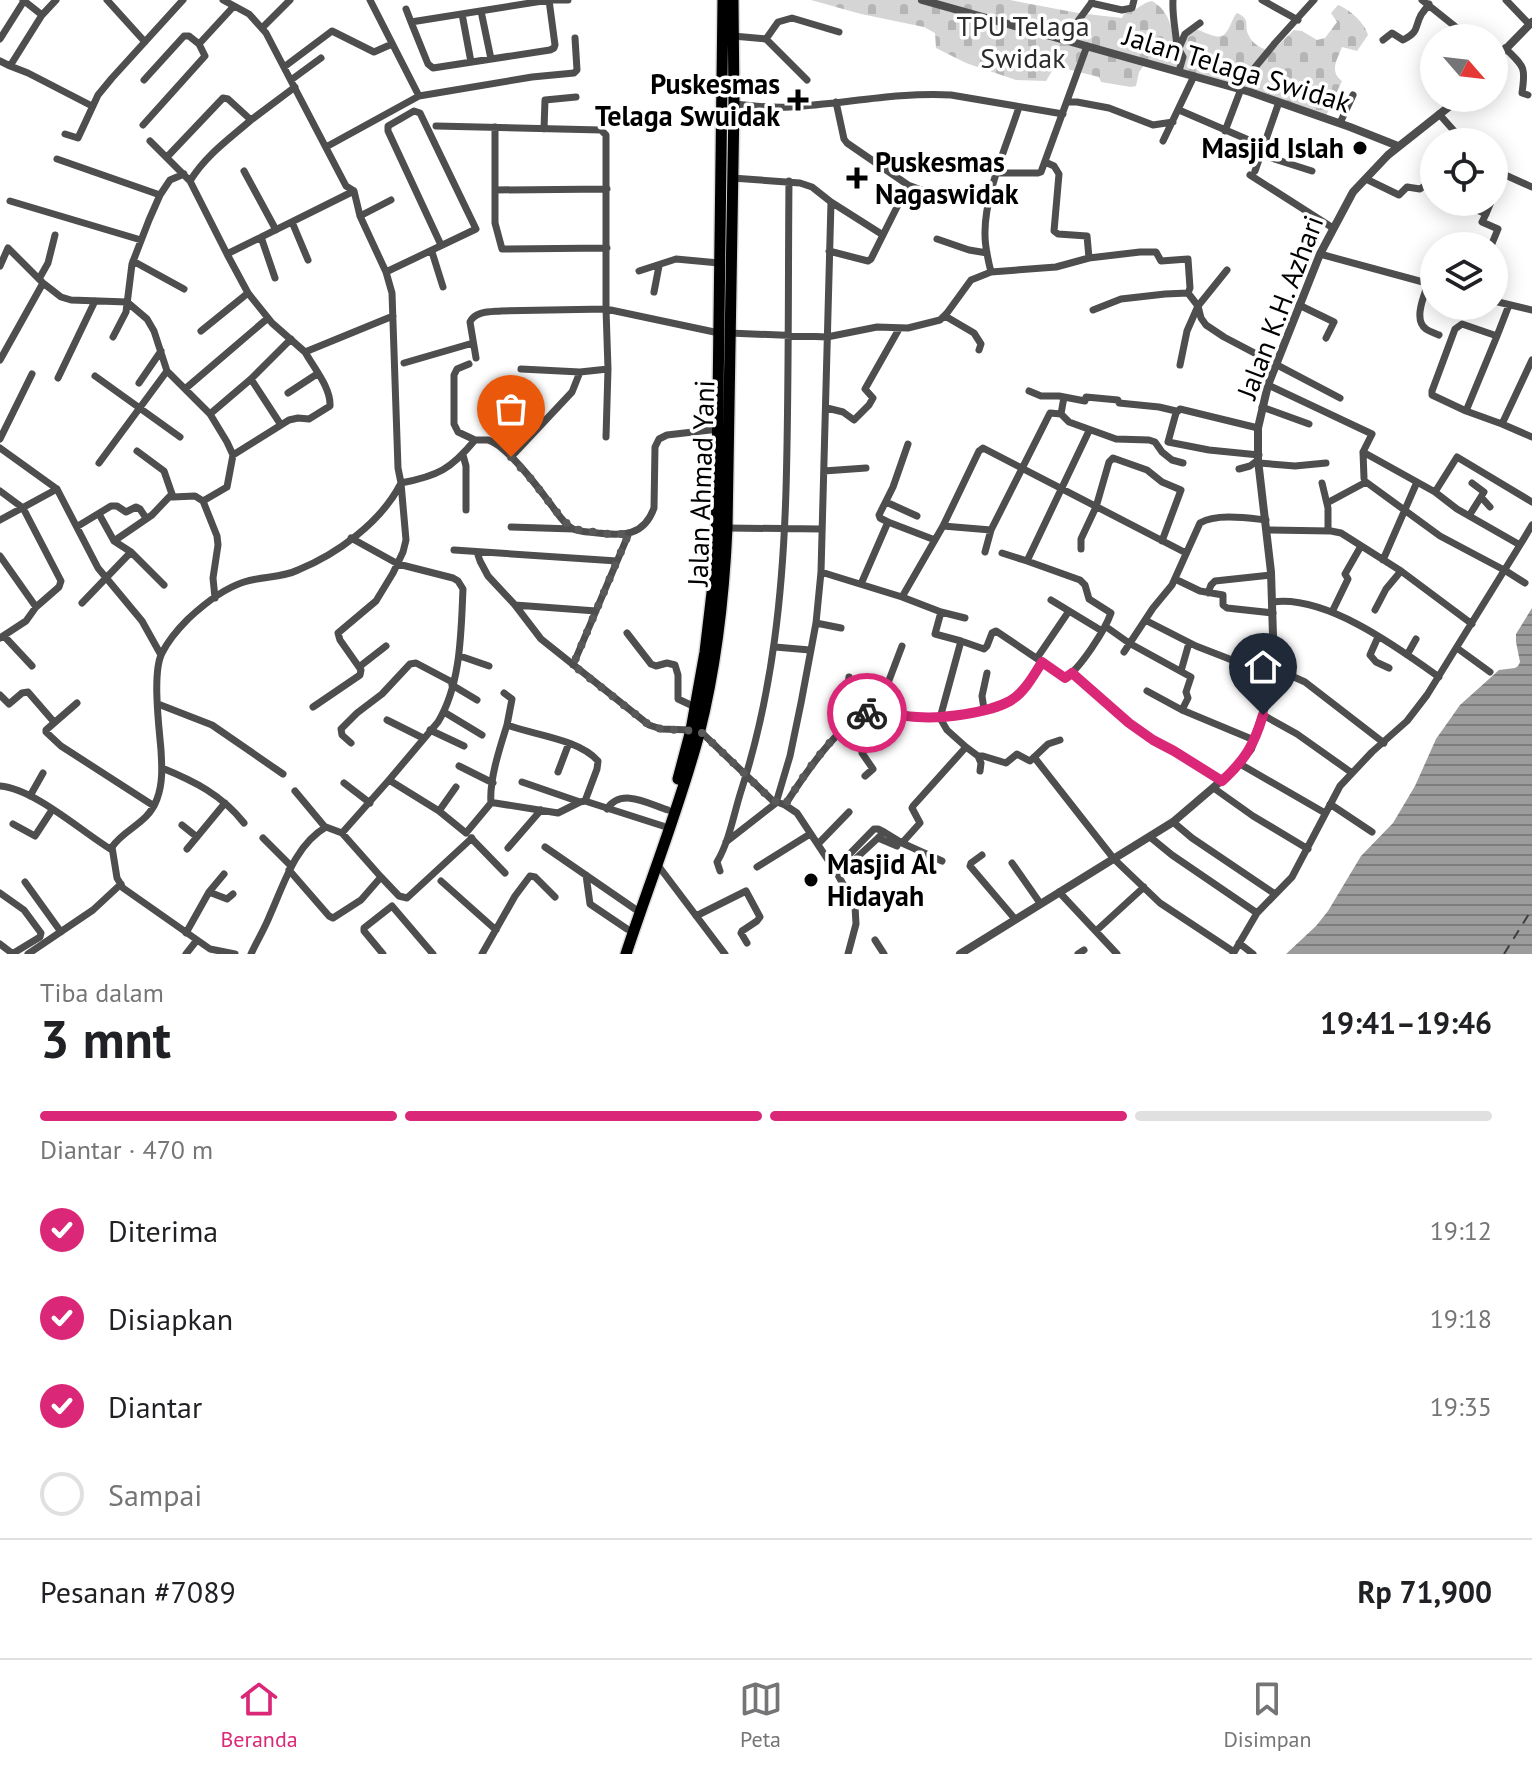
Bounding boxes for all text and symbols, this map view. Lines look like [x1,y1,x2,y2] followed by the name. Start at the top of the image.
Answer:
[956,7,1090,76] park label: TPU Telaga Swidak
[1118,16,1356,121] street label: Jalan Telaga Swidak
[1420,24,1508,112] north arrow
[1420,24,1508,320] map controls
[595,65,780,134] place label: Puskesmas Telaga Swuidak
[787,89,809,111] marker: Puskesmas Telaga Swuidak
[1420,128,1508,216] button: locate
[1202,129,1344,166] place label: Masjid Islah
[1351,139,1369,157] marker: Masjid Islah
[875,143,1019,212] place label: Puskesmas Nagaswidak
[846,167,868,189] marker: Puskesmas Nagaswidak
[1227,210,1332,405] street label: Jalan K.H. Azhari
[1420,232,1508,320] button: layers
[477,375,545,457] pin
[678,379,723,588] street label: Jalan Ahmad Yani
[489,387,533,431] icon: bag
[1229,633,1297,715] pin
[1241,645,1285,689] icon: home
[827,673,907,753] courier
[845,691,889,735] icon: bike
[827,845,937,914] place label: Masjid Al Hidayah
[802,871,820,889] marker: Masjid Al Hidayah
[40,976,164,1009] text: Tiba dalam
[1320,1003,1492,1042] text: 19:41–19:46
[40,1005,171,1072] text: 3 mnt
[40,1133,213,1166] text: Diantar · 470 m
[40,1208,84,1252] icon: check
[108,1211,218,1250] text: Diterima
[1430,1214,1492,1247] text: 19:12
[40,1296,84,1340] icon: check
[108,1299,233,1338] text: Disiapkan
[1430,1302,1492,1335] text: 19:18
[40,1384,84,1428] icon: check
[108,1387,202,1426] text: Diantar
[1430,1390,1492,1423] text: 19:35
[108,1475,202,1514] text: Sampai
[40,1572,236,1611] text: Pesanan #7089
[1358,1572,1492,1611] text: Rp 71,900
[220,1677,298,1753] tab: Beranda
[739,1677,783,1753] tab: Peta
[1223,1677,1312,1753] tab: Disimpan

